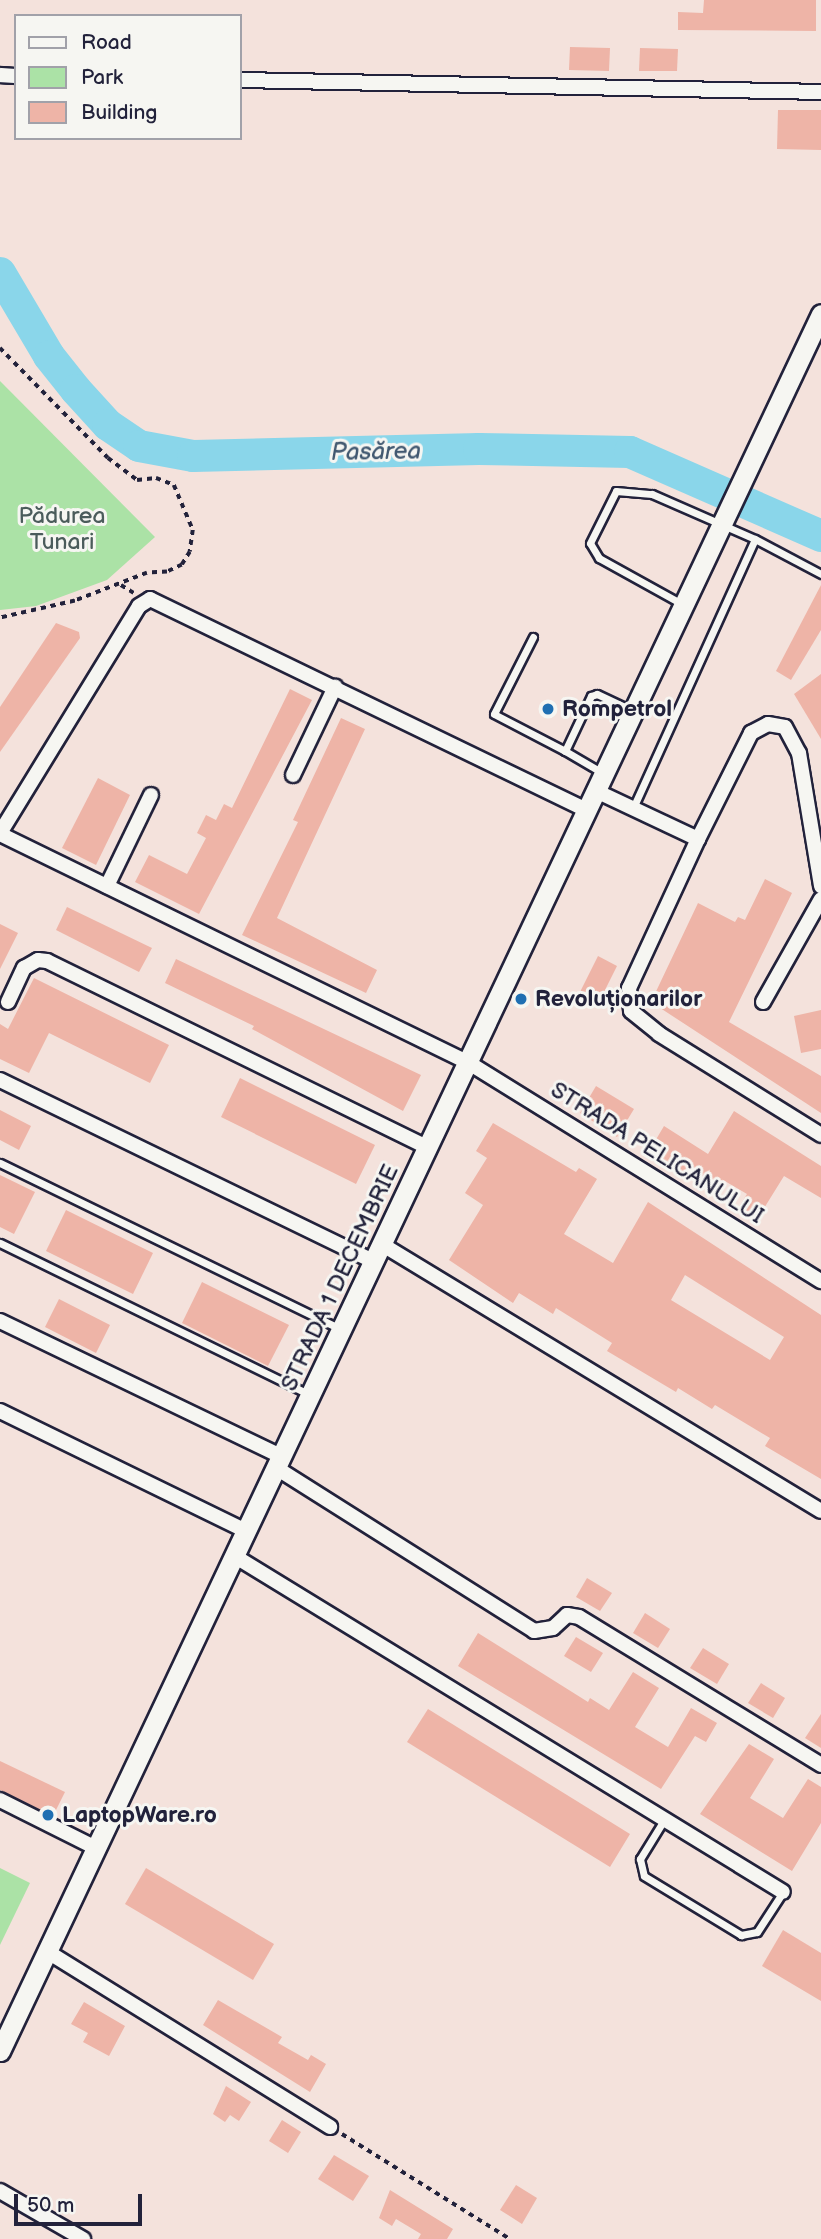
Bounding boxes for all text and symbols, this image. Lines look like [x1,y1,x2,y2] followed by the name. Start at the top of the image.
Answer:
[14,14,242,140] legend
[81,30,132,55] text: Road
[81,65,123,90] text: Park
[81,100,157,125] text: Building
[331,437,421,467] water label: Pasărea
[18,502,106,556] park label: Pădurea Tunari
[562,695,672,723] place label: Rompetrol
[540,701,556,717] marker: Rompetrol
[535,985,702,1013] place label: Revoluționarilor
[513,991,529,1007] marker: Revoluționarilor
[545,1076,769,1230] street label: STRADA PELICANULUI
[275,1160,405,1396] street label: STRADA 1 DECEMBRIE
[62,1801,217,1829] place label: LaptopWare.ro
[40,1807,56,1823] marker: LaptopWare.ro
[18,2180,145,2224] scale bar
[27,2193,74,2218] text: 50 m

